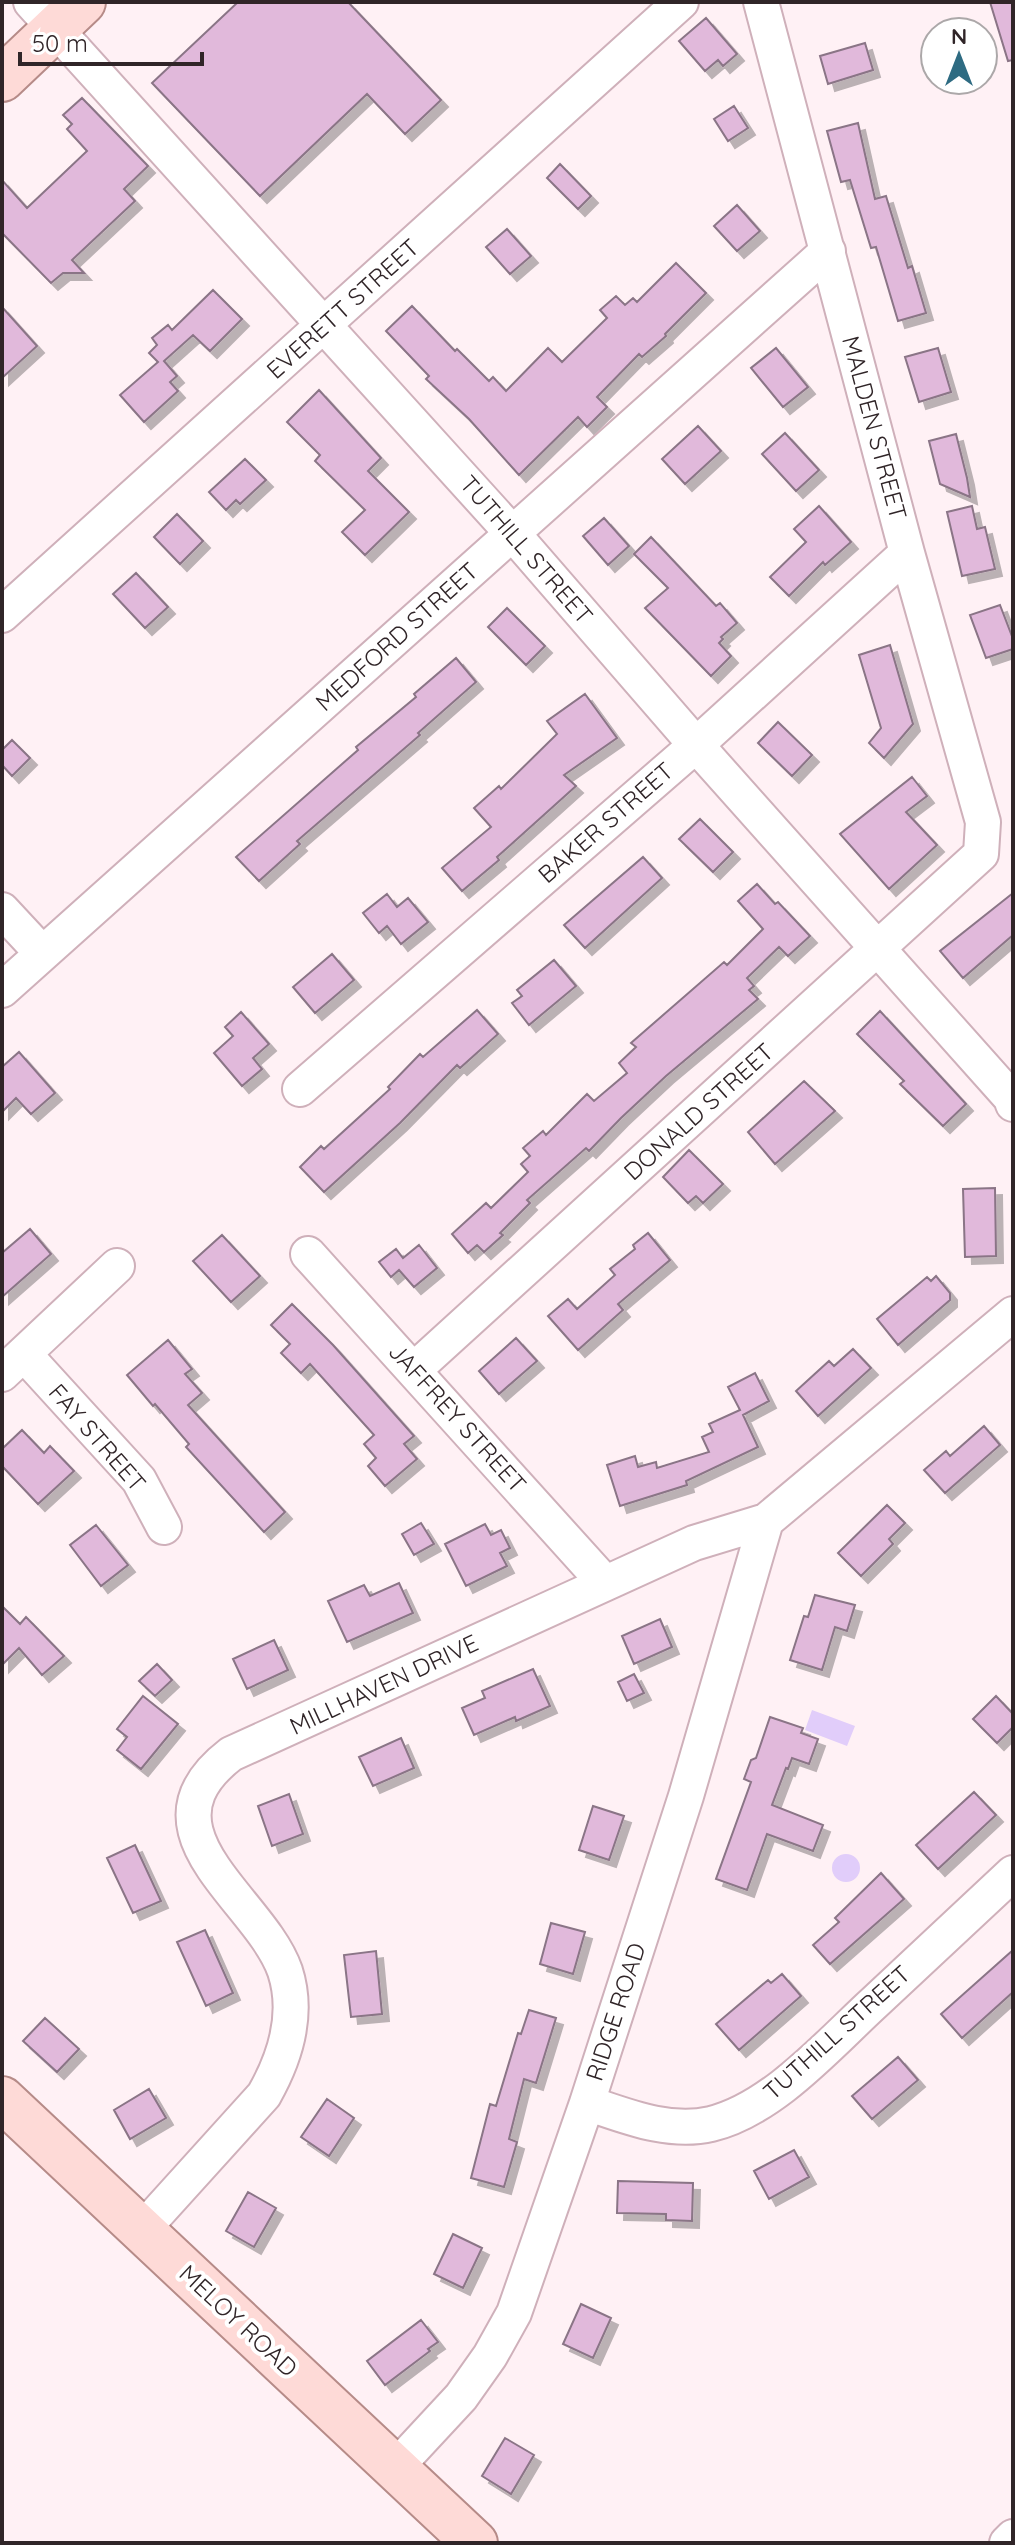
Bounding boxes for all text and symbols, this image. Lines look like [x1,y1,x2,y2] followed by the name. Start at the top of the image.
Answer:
[20,16,202,66] scale bar
[919,16,999,96] north arrow
[951,22,967,50] text: N
[32,28,88,58] text: 50 m
[260,232,425,385] street label: EVERETT STREET
[836,333,914,523] street label: MALDEN STREET
[454,469,600,630] street label: TUTHILL STREET
[309,555,484,717] street label: MEDFORD STREET
[532,755,679,889] street label: BAKER STREET
[617,1036,779,1186] street label: DONALD STREET
[383,1336,533,1499] street label: JAFFREY STREET
[43,1377,153,1497] street label: FAY STREET
[285,1627,483,1741] street label: MILLHAVEN DRIVE
[579,1939,651,2084] street label: RIDGE ROAD
[757,1958,916,2106] street label: TUTHILL STREET
[173,2258,304,2383] street label: MELOY ROAD

